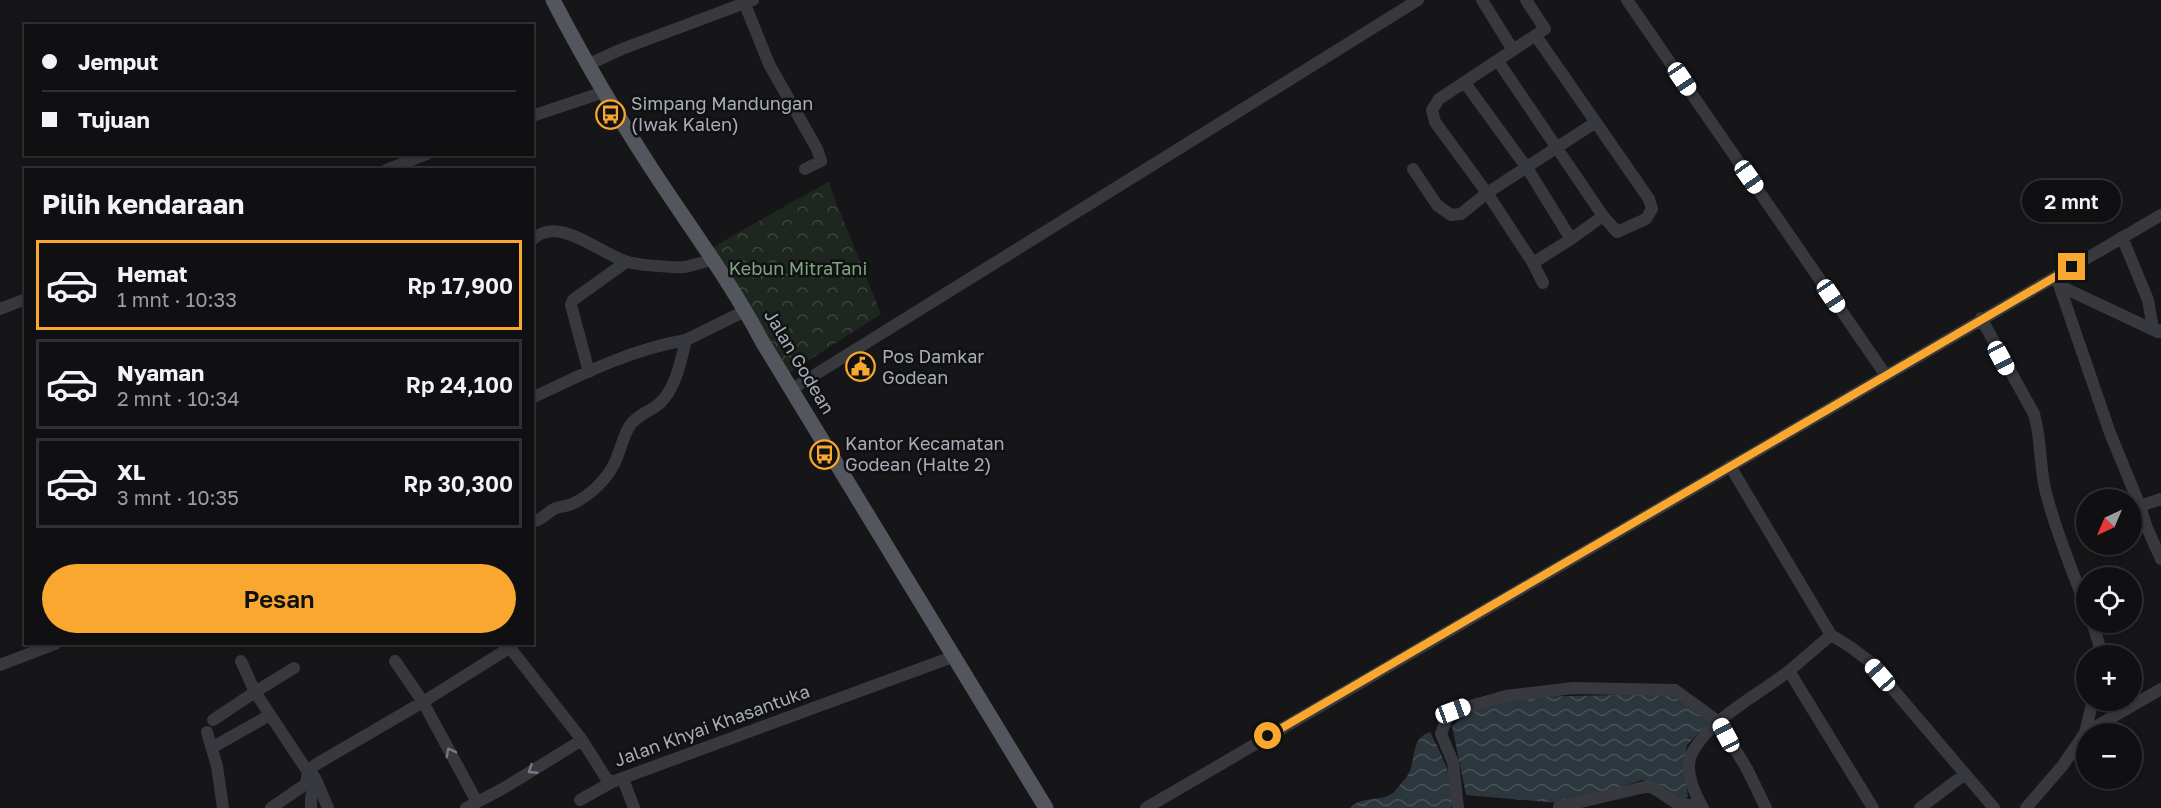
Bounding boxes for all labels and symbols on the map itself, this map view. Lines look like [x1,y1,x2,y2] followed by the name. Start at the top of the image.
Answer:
[1664,59,1700,99] car
[631,92,813,135] place label: Simpang Mandungan (Iwak Kalen)
[594,98,626,130] bus stop icon: Simpang Mandungan (Iwak Kalen)
[1731,157,1767,197] car
[2022,180,2122,222] callout: 2 mnt
[2058,253,2085,280] route end
[729,257,867,279] park label: Kebun MitraTani
[1813,276,1849,316] car
[760,305,840,418] street label: Jalan Godean
[1985,338,2017,378] car
[882,345,984,388] place label: Pos Damkar Godean
[845,351,877,383] public building icon: Pos Damkar Godean
[845,432,1005,475] place label: Kantor Kecamatan Godean (Halte 2)
[808,438,840,470] bus stop icon: Kantor Kecamatan Godean (Halte 2)
[2076,489,2142,555] north arrow
[1861,656,1899,694] car
[611,679,812,771] street label: Jalan Khyai Khasantuka
[1433,696,1473,726] car
[1710,715,1742,755] car
[1254,722,1281,749] route start
[446,748,457,758] one-way arrow
[527,763,538,774] one-way arrow

